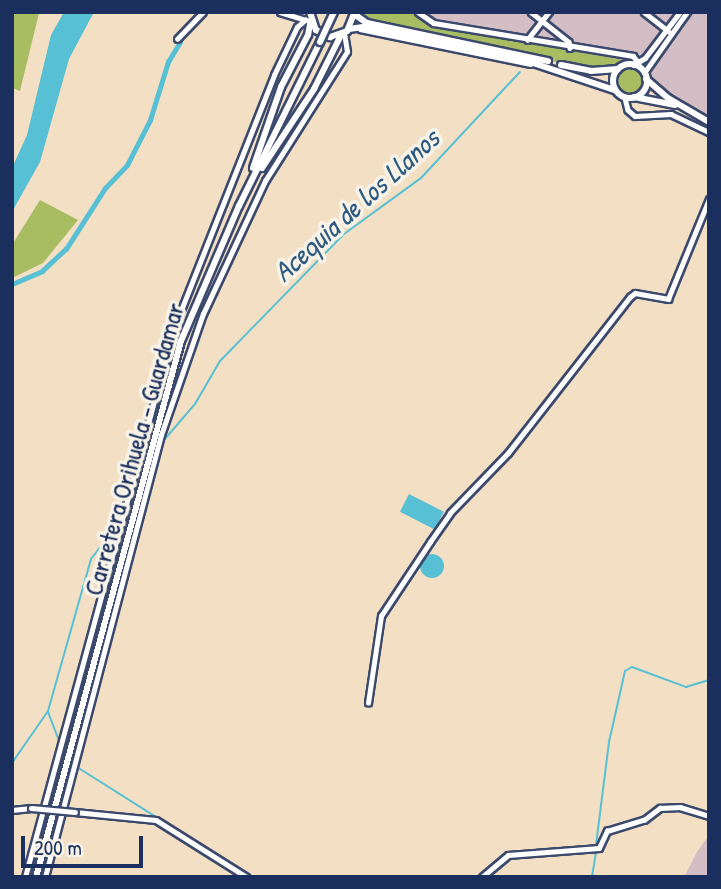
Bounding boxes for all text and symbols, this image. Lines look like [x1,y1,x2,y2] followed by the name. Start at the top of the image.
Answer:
[266,122,446,288] water label: Acequia de los Llanos
[77,299,191,599] street label: Carretera Orihuela - Guardamar
[24,822,147,866] scale bar
[34,833,82,862] text: 200 m

